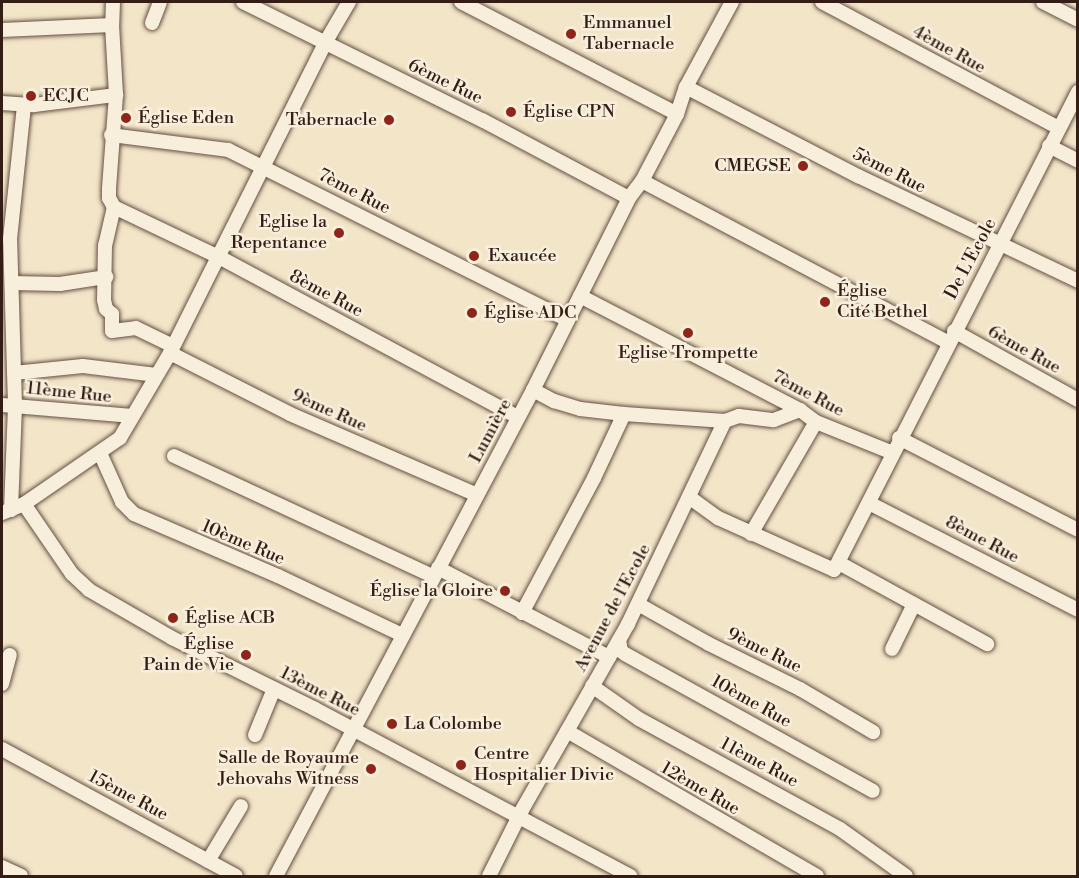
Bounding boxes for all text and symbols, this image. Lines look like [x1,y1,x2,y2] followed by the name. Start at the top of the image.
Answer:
[583,13,674,56] place label: Emmanuel Tabernacle
[909,21,989,79] street label: 4ème Rue
[564,27,578,41] marker: Emmanuel Tabernacle
[404,55,486,109] street label: 6ème Rue
[43,85,89,107] place label: ECJC
[24,89,38,103] marker: ECJC
[523,101,615,123] place label: Église CPN
[504,105,518,119] marker: Église CPN
[138,107,234,129] place label: Église Eden
[286,109,377,131] place label: Tabernacle
[119,111,133,125] marker: Église Eden
[382,113,396,127] marker: Tabernacle
[849,143,929,199] street label: 5ème Rue
[714,155,791,177] place label: CMEGSE
[796,159,810,173] marker: CMEGSE
[314,165,394,219] street label: 7ème Rue
[231,212,327,254] place label: Eglise la Repentance
[941,215,1001,303] street label: De L'Ecole
[332,226,346,240] marker: Eglise la Repentance
[488,245,557,267] place label: Exaucée
[465,247,483,265] marker: Exaucée
[285,266,367,322] street label: 8ème Rue
[837,281,928,324] place label: Église Cité Bethel
[818,295,832,309] marker: Église Cité Bethel
[484,302,576,324] place label: Église ADC
[465,306,479,320] marker: Église ADC
[984,321,1064,379] street label: 6ème Rue
[681,326,695,340] marker: Eglise Trompette
[618,342,758,364] place label: Eglise Trompette
[768,366,848,422] street label: 7ème Rue
[25,378,113,408] street label: 11ème Rue
[288,385,370,437] street label: 9ème Rue
[465,395,517,467] street label: Lumière
[941,512,1023,568] street label: 8ème Rue
[198,516,288,570] street label: 10ème Rue
[570,540,656,676] street label: Avenue de l'Ecole
[370,580,493,602] place label: Église la Gloire
[498,584,512,598] marker: Église la Gloire
[185,607,275,629] place label: Église ACB
[166,611,180,625] marker: Église ACB
[723,624,805,678] street label: 9ème Rue
[143,634,234,676] place label: Église Pain de Vie
[239,648,253,662] marker: Église Pain de Vie
[276,663,364,721] street label: 13ème Rue
[707,671,795,733] street label: 10ème Rue
[404,713,502,735] place label: La Colombe
[385,717,399,731] marker: La Colombe
[716,733,802,793] street label: 11ème Rue
[474,744,614,786] place label: Centre Hospitalier Divic
[218,748,359,790] place label: Salle de Royaume Jehovahs Witness
[452,756,470,774] marker: Centre Hospitalier Divic
[657,758,743,820] street label: 12ème Rue
[364,762,378,776] marker: Salle de Royaume Jehovahs Witness
[84,766,172,826] street label: 15ème Rue

